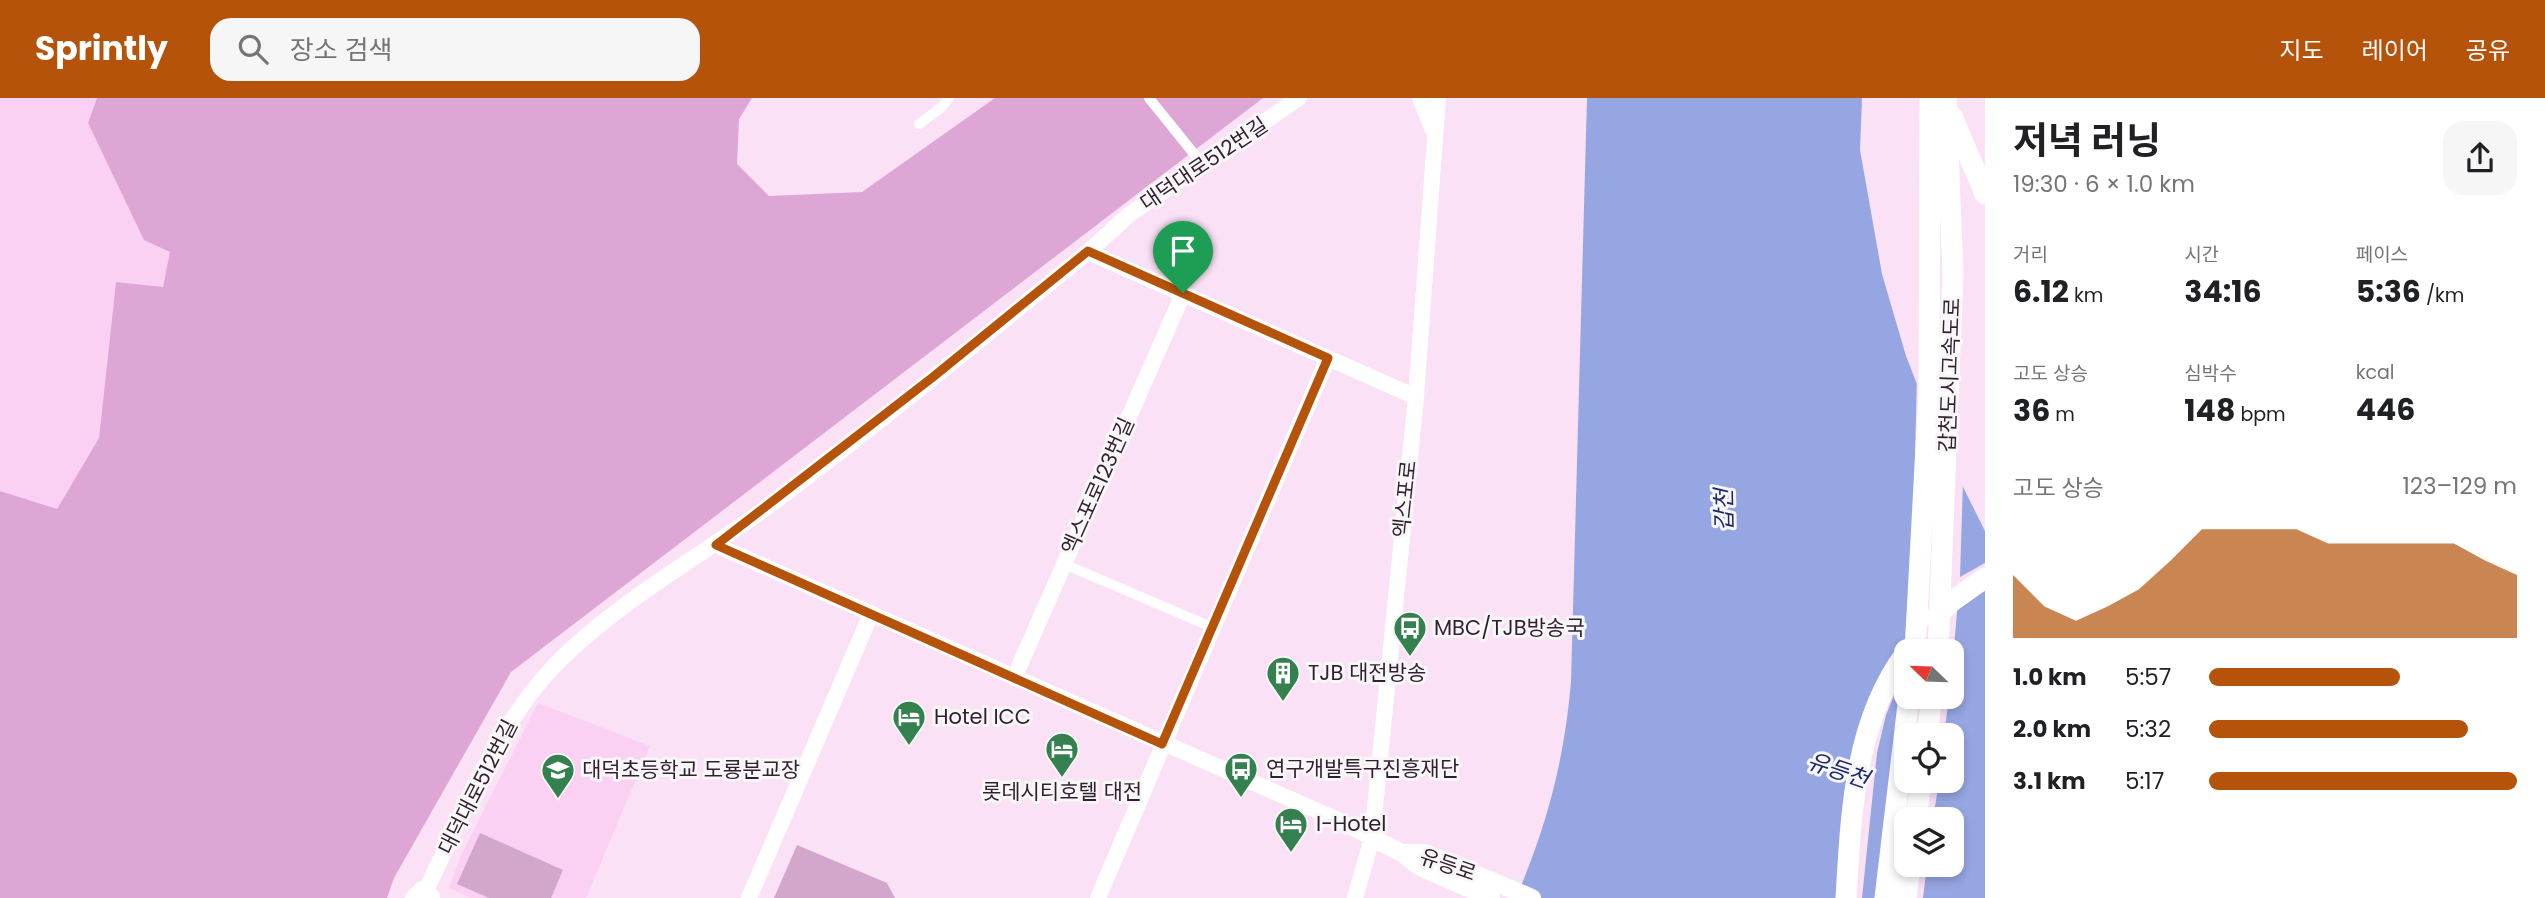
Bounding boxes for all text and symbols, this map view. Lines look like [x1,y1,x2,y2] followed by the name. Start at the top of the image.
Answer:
[210,18,700,81] search box
[35,25,168,72] text: Sprintly
[234,30,272,68] icon: search
[290,32,392,68] text: 장소 검색
[2279,34,2324,67] text: 지도
[2362,34,2428,67] text: 레이어
[2466,34,2510,67] text: 공유
[1134,110,1273,217] street label: 대덕대로512번길
[2013,114,2161,167] text: 저녁 러닝
[2443,121,2517,195] button: share
[2013,168,2195,200] text: 19:30 · 6 × 1.0 km
[1153,221,1213,293] pin
[1164,232,1202,270] icon: arrive
[2013,241,2048,268] text: 거리
[2184,241,2219,268] text: 시간
[2356,241,2408,268] text: 페이스
[2013,270,2069,313] text: 6.12
[2184,270,2262,313] text: 34:16
[2356,270,2421,313] text: 5:36
[2069,282,2103,309] text: km
[2421,282,2464,309] text: /km
[1932,297,1967,453] street label: 갑천도시고속도로
[2356,359,2395,386] text: kcal
[2013,360,2088,387] text: 고도 상승
[2184,360,2237,387] text: 심박수
[2356,388,2415,431] text: 446
[2013,389,2050,432] text: 36
[2184,389,2235,432] text: 148
[2050,401,2075,428] text: m
[2235,401,2286,428] text: bpm
[1054,413,1141,559] street label: 엑스포로123번길
[1386,459,1423,539] street label: 엑스포로
[2402,470,2517,502] text: 123–129 m
[2013,472,2104,504] text: 고도 상승
[1708,486,1740,531] water label: 갑천
[1391,609,1429,658] bus stop icon: MBC/TJB방송국
[1434,613,1585,642] place label: MBC/TJB방송국
[1894,639,1964,709] north arrow
[1894,639,1964,877] map controls
[1264,654,1302,703] building icon: TJB 대전방송
[1308,658,1426,687] place label: TJB 대전방송
[2013,661,2087,693] text: 1.0 km
[2125,661,2171,693] text: 5:57
[890,698,928,747] hotel icon: Hotel ICC
[934,702,1031,731] place label: Hotel ICC
[2013,713,2091,745] text: 2.0 km
[2125,713,2171,745] text: 5:32
[431,714,524,859] street label: 대덕대로512번길
[1894,723,1964,793] button: locate
[1043,730,1081,779] hotel icon: 롯데시티호텔 대전
[1803,745,1876,796] water label: 유등천
[1222,750,1260,799] bus stop icon: 연구개발특구진흥재단
[539,751,577,800] school or university icon: 대덕초등학교 도룡분교장
[1266,754,1459,783] place label: 연구개발특구진흥재단
[582,755,800,784] place label: 대덕초등학교 도룡분교장
[2013,765,2086,797] text: 3.1 km
[2125,765,2164,797] text: 5:17
[982,777,1142,806] place label: 롯데시티호텔 대전
[1272,805,1310,854] hotel icon: I-Hotel
[1894,807,1964,877] button: layers
[1316,809,1387,838] place label: I-Hotel
[1416,841,1480,888] street label: 유등로

